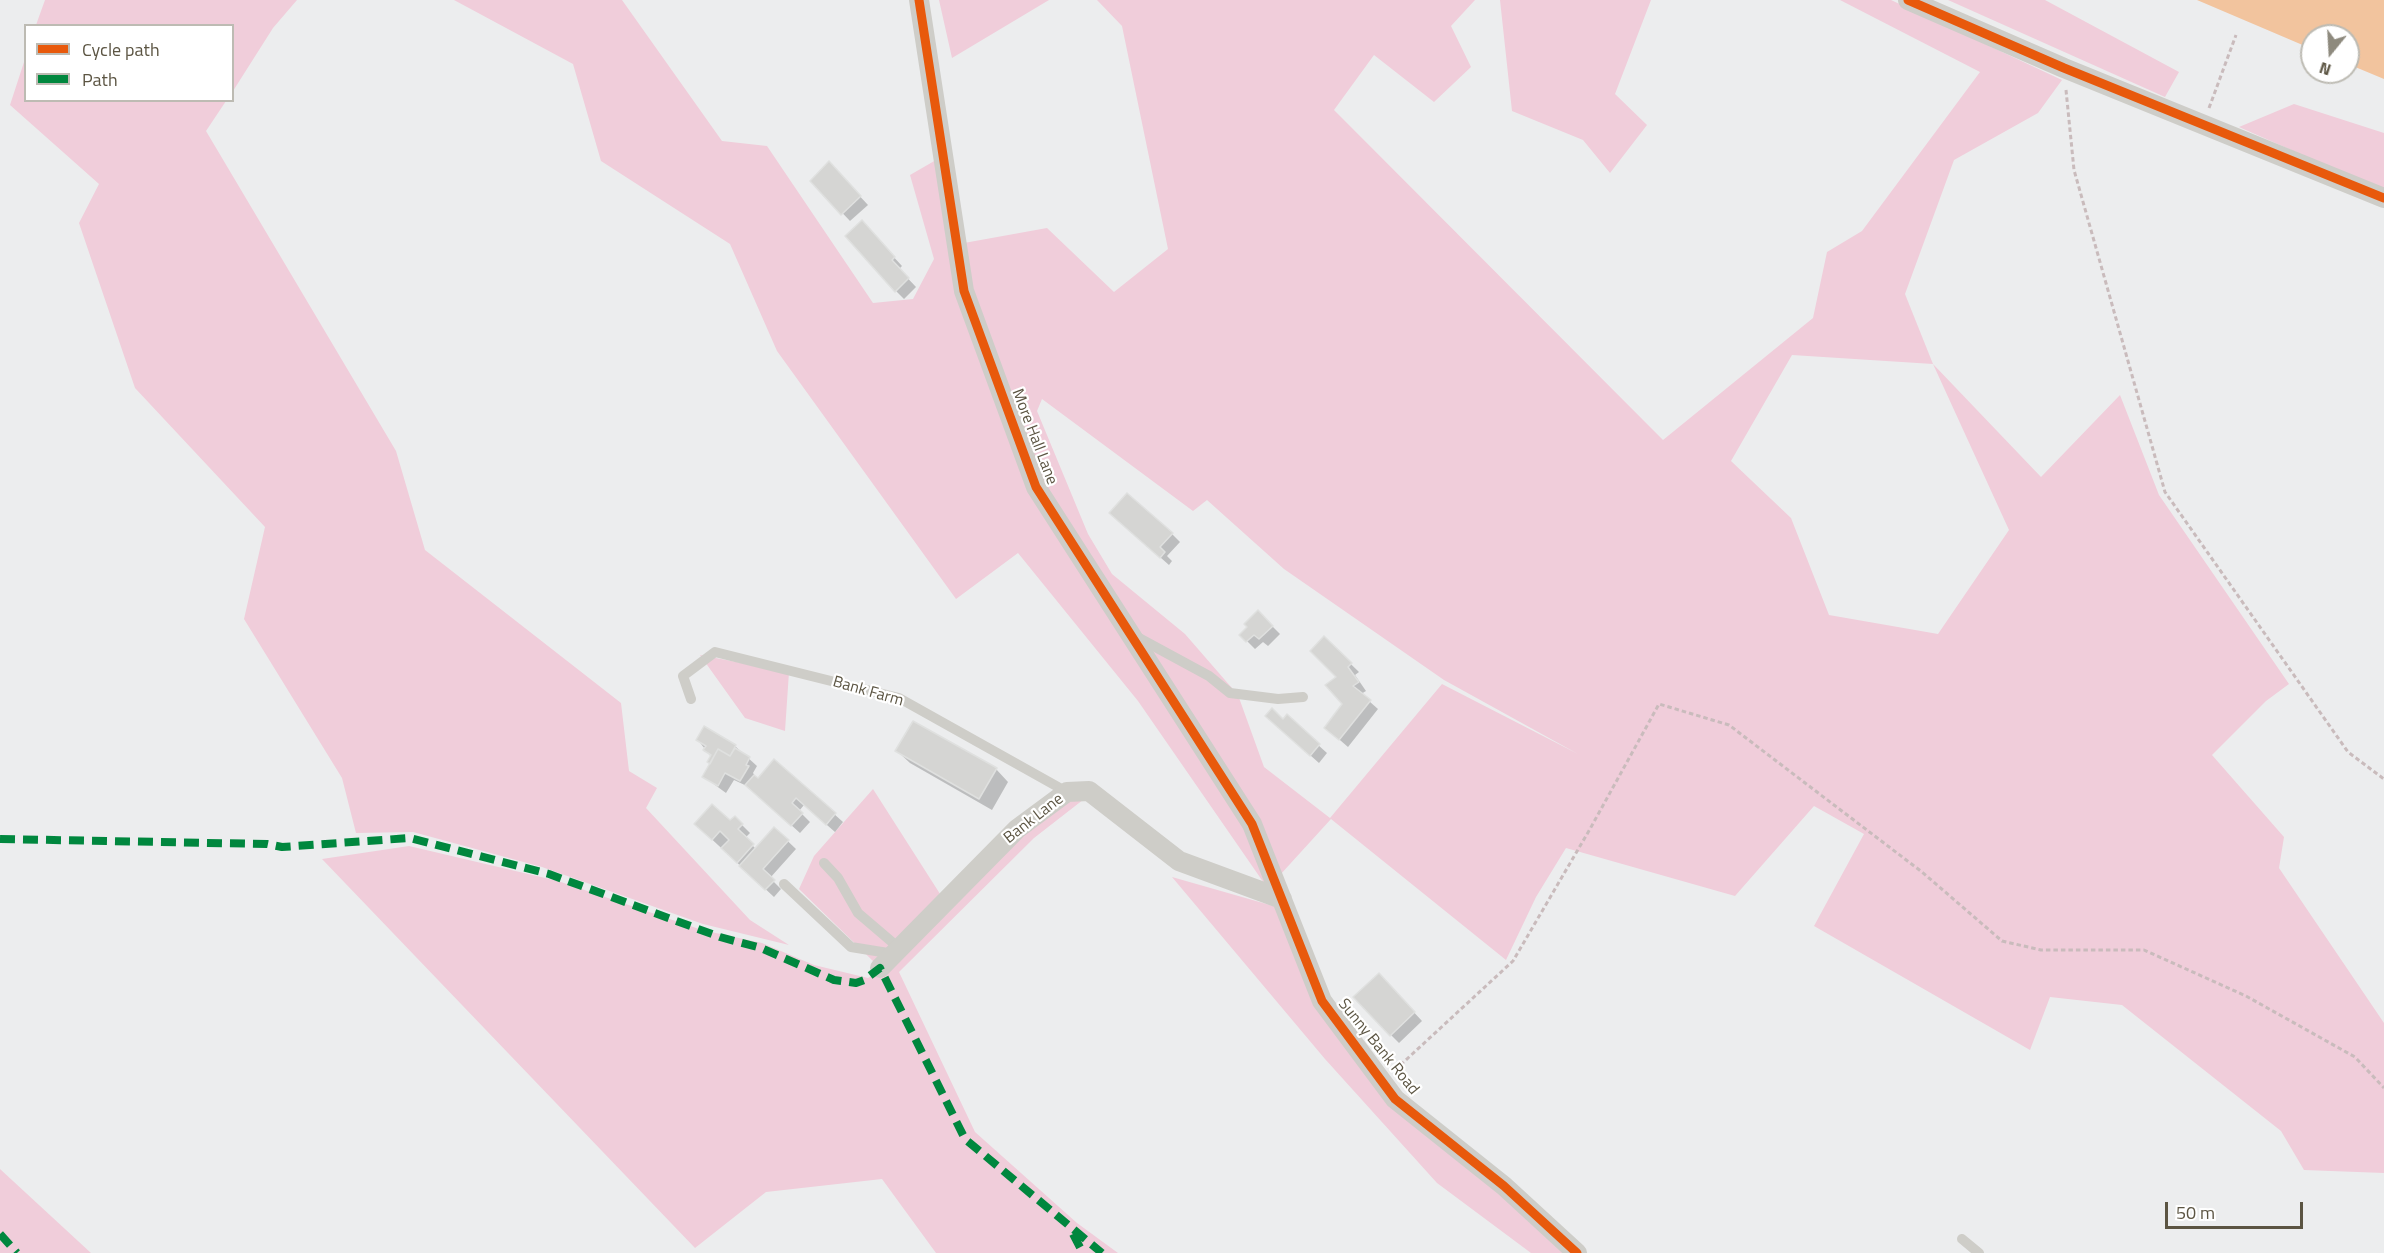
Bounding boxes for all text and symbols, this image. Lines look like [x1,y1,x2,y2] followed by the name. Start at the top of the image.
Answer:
[24,24,234,102] legend
[2300,24,2360,84] north arrow
[82,36,160,63] text: Cycle path
[2316,56,2334,82] text: N
[82,66,118,93] text: Path
[1007,386,1061,488] street label: More Hall Lane
[831,673,905,711] street label: Bank Farm
[1001,790,1067,848] street label: Bank Lane
[1333,995,1423,1099] street label: Sunny Bank Road
[2168,1190,2306,1228] scale bar
[2176,1199,2215,1226] text: 50 m

